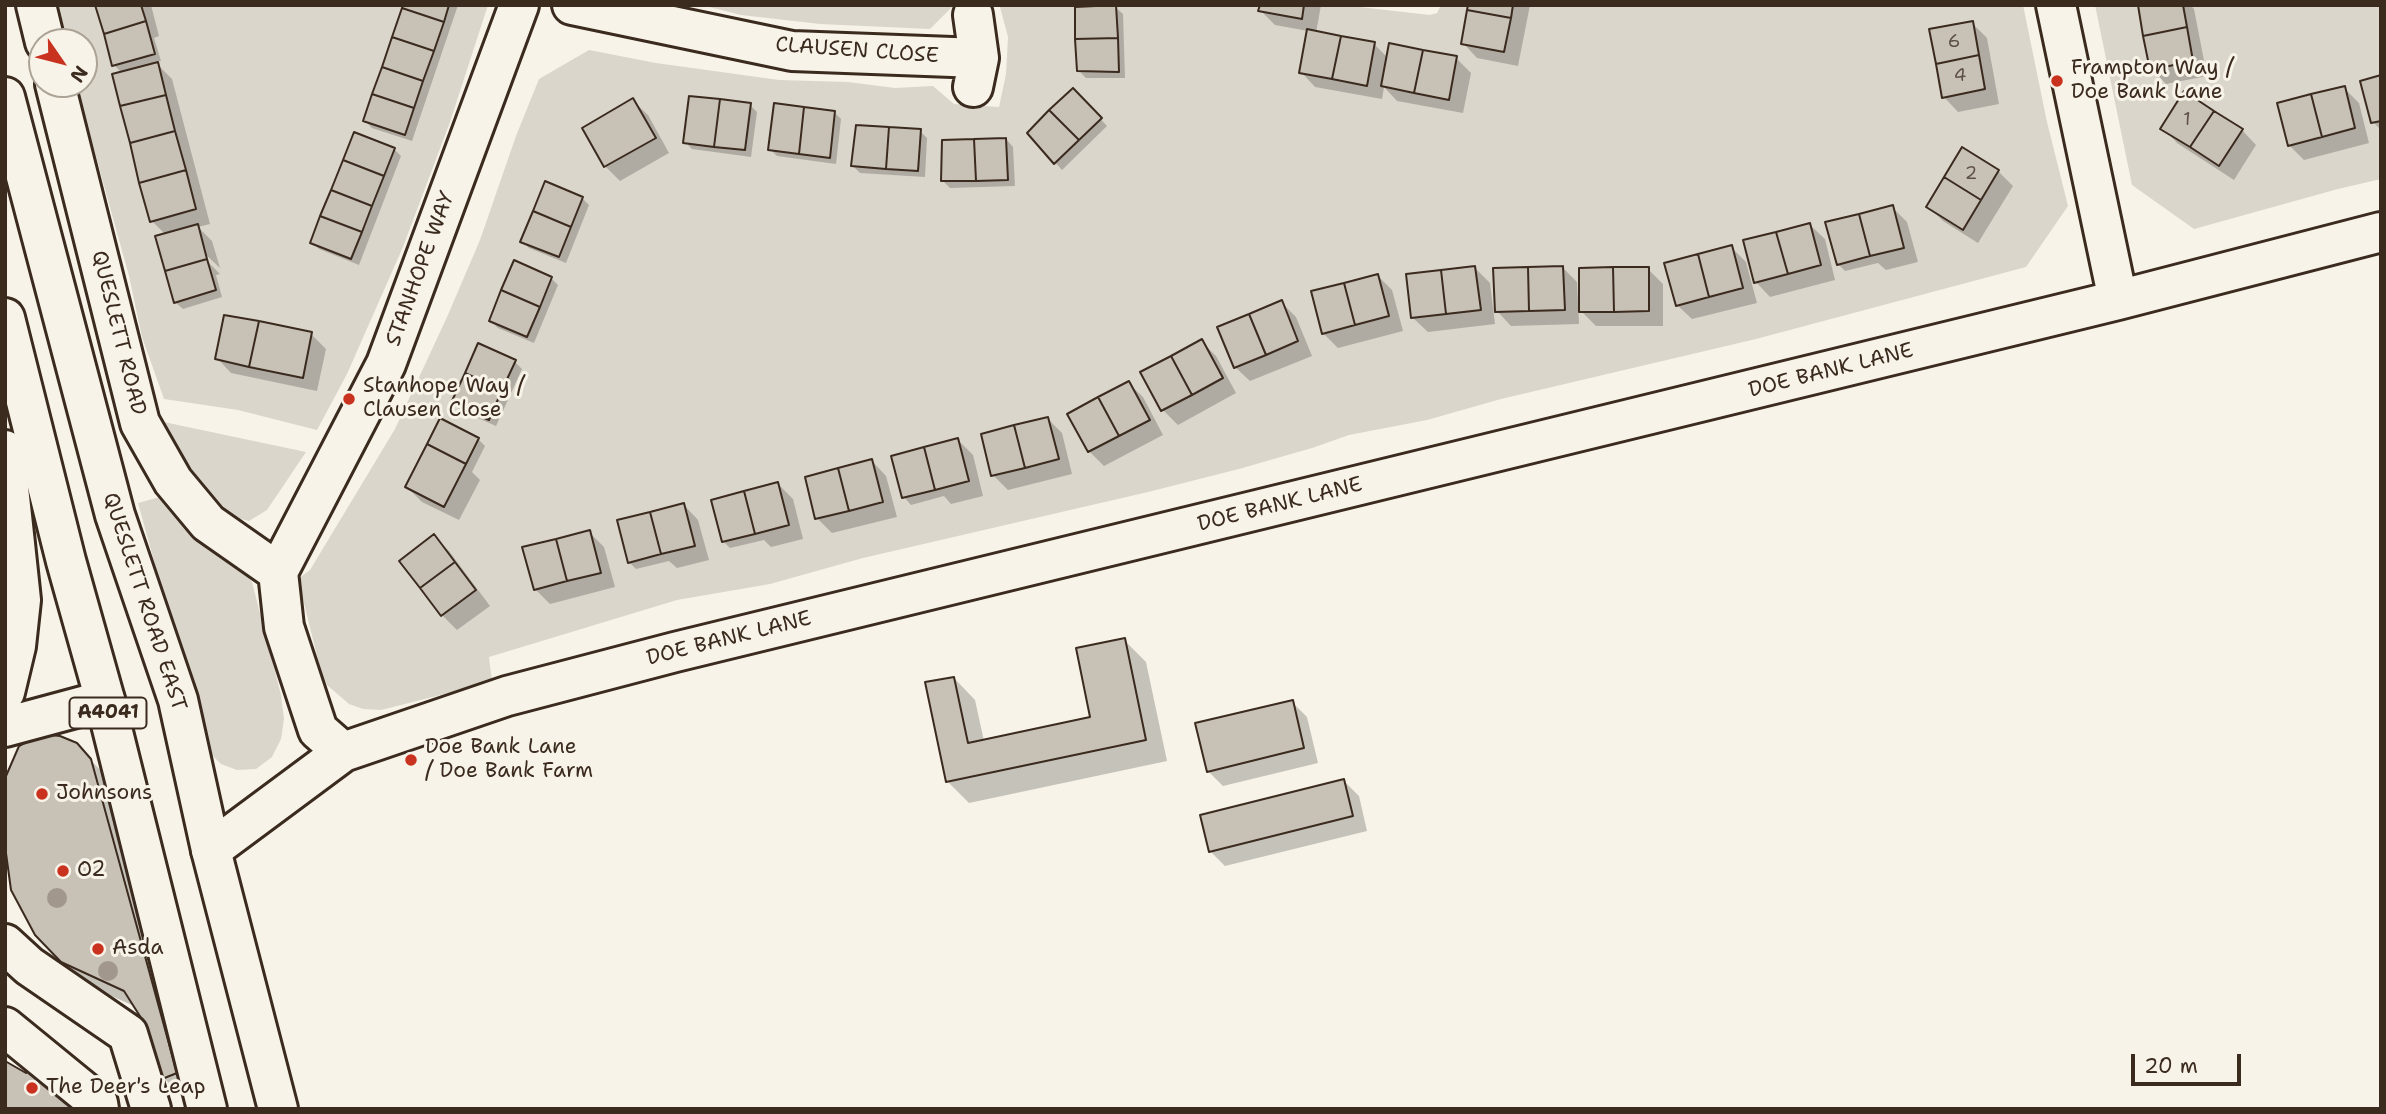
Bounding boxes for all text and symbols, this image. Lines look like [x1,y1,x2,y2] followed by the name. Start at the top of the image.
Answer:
[28,28,98,98] north arrow
[1948,31,1960,53] house number: 6
[774,33,940,69] street label: CLAUSEN CLOSE
[2071,56,2233,106] place label: Frampton Way / Doe Bank Lane
[64,61,94,88] text: N
[1954,65,1966,87] house number: 4
[2049,73,2065,89] marker: Frampton Way / Doe Bank Lane
[2183,109,2191,131] house number: 1
[1965,163,1977,185] house number: 2
[381,188,461,350] street label: STANHOPE WAY
[85,248,151,418] street label: QUESLETT ROAD
[1746,338,1916,404] street label: DOE BANK LANE
[363,374,524,424] place label: Stanhope Way / Clausen Close
[341,391,357,407] marker: Stanhope Way / Clausen Close
[1195,472,1365,538] street label: DOE BANK LANE
[97,490,191,714] street label: QUESLETT ROAD EAST
[644,606,814,672] street label: DOE BANK LANE
[70,698,146,728] road number: A4041
[425,735,593,785] place label: Doe Bank Lane / Doe Bank Farm
[403,752,419,768] marker: Doe Bank Lane / Doe Bank Farm
[56,781,152,807] place label: Johnsons
[34,786,50,802] marker: Johnsons
[77,858,106,884] place label: O2
[55,863,71,879] marker: O2
[112,936,164,962] place label: Asda
[90,941,106,957] marker: Asda
[2134,1040,2244,1084] scale bar
[2144,1052,2198,1080] text: 20 m
[46,1075,205,1101] place label: The Deer's Leap
[24,1080,40,1096] marker: The Deer's Leap

